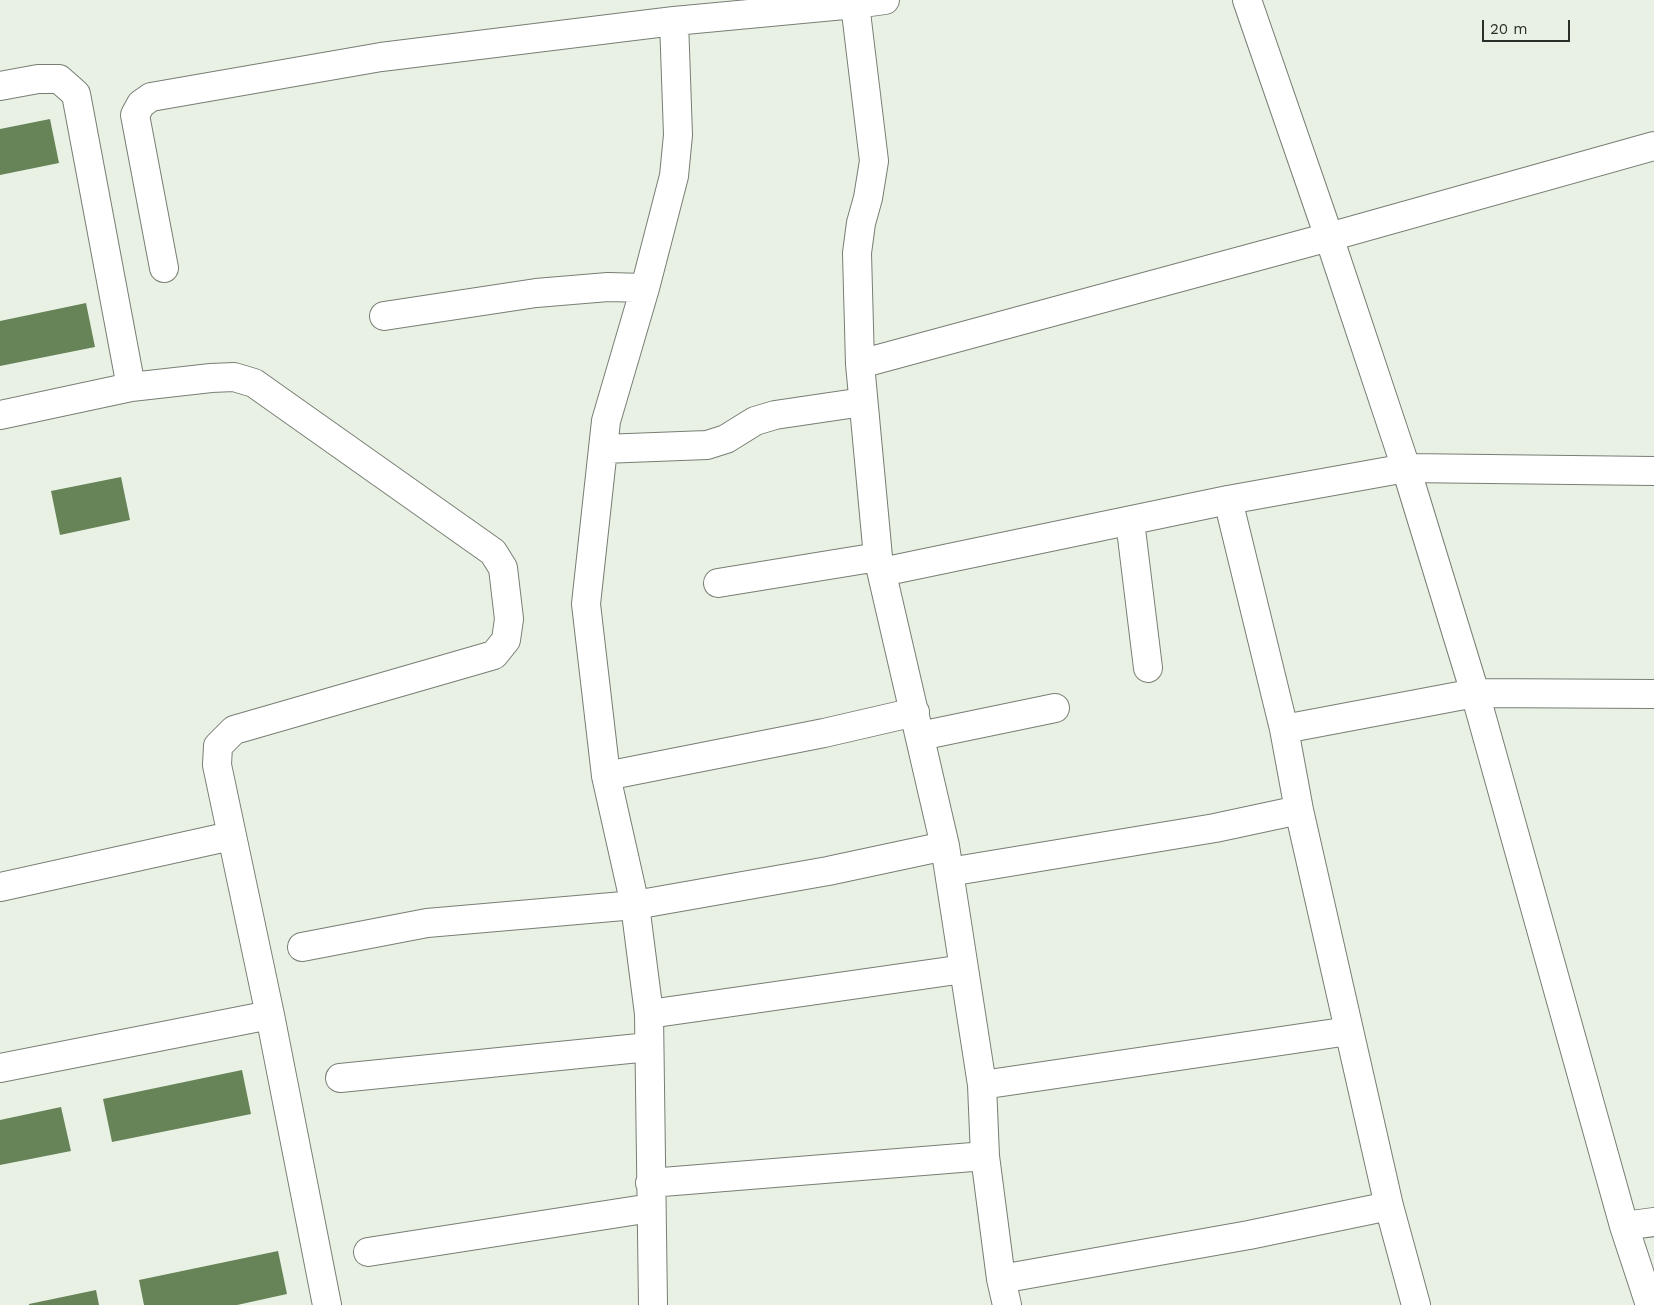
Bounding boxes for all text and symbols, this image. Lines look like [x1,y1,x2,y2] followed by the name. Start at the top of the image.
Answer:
[1484,10,1572,42] scale bar
[1490,20,1528,38] text: 20 m

